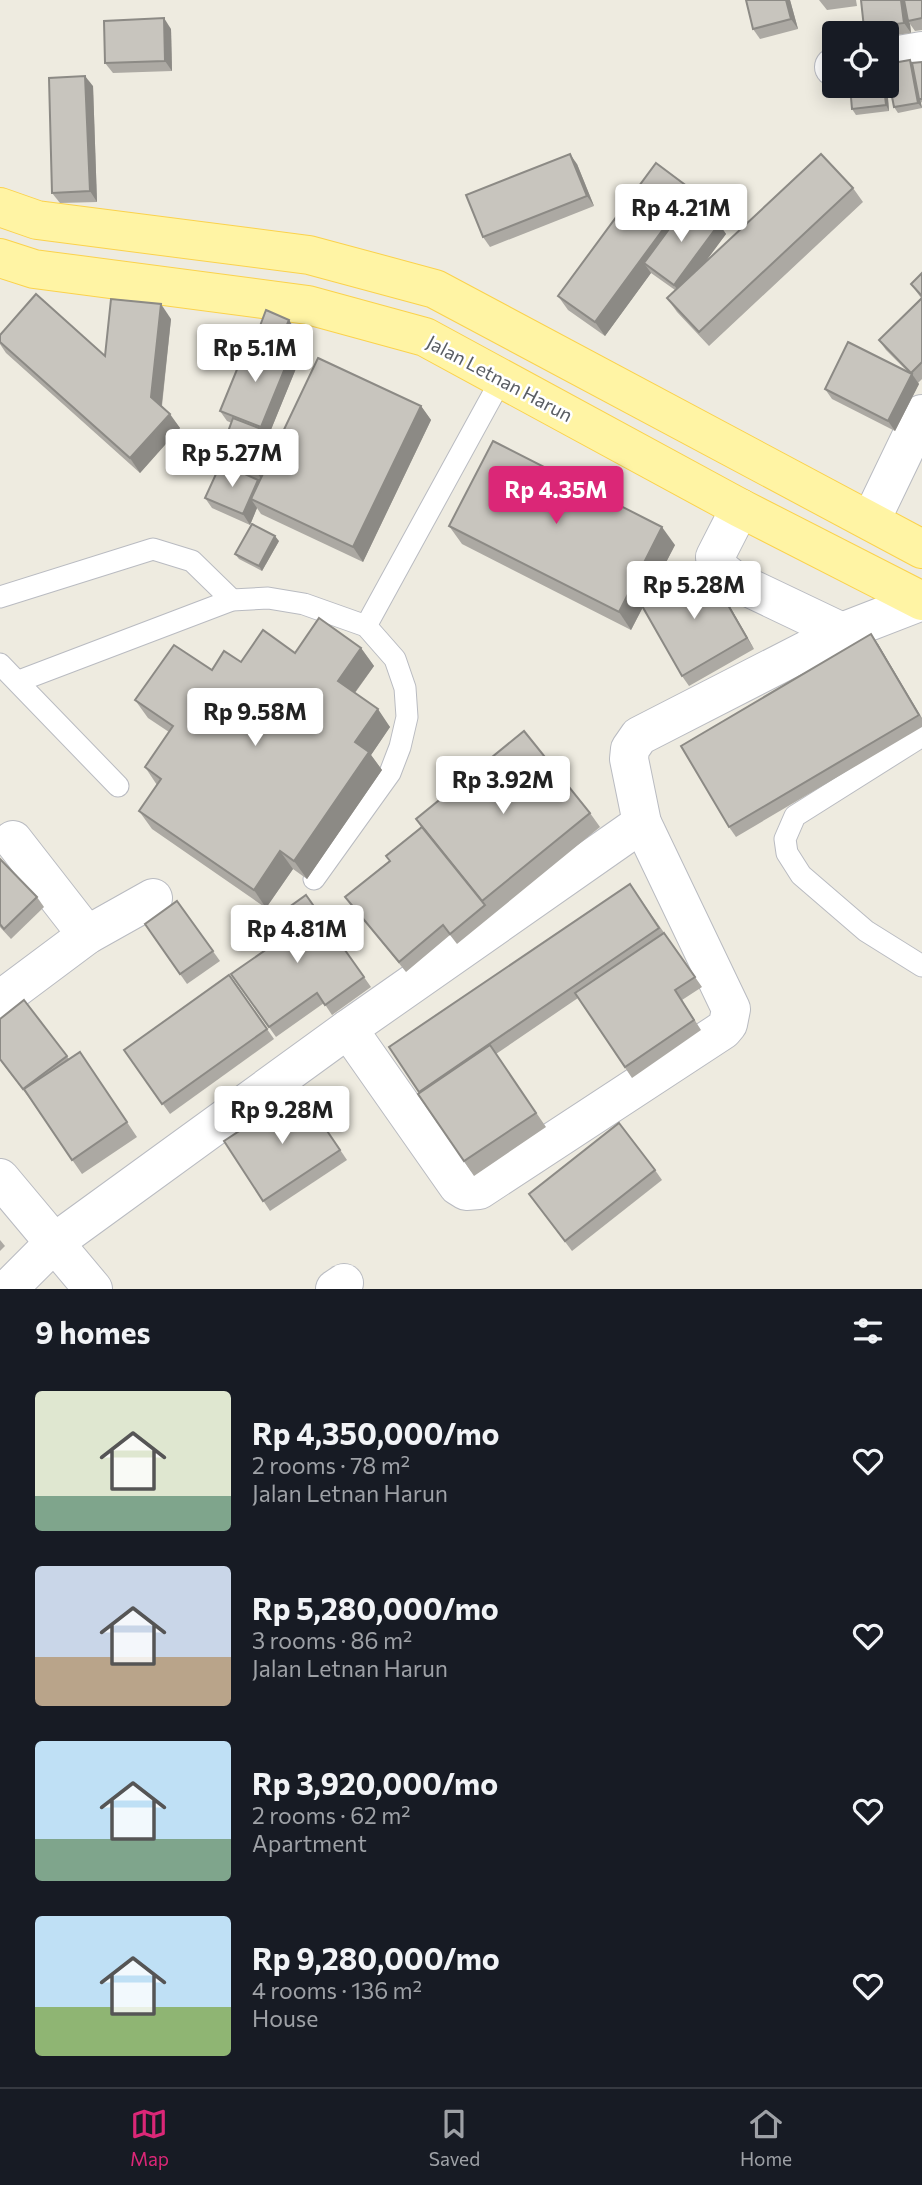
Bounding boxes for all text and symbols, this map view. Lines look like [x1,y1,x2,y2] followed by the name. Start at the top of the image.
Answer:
[822,21,899,98] map controls
[822,21,899,98] button: locate
[609,184,753,244] pin: Rp 4.21M
[631,193,731,221] text: Rp 4.21M
[190,324,320,384] pin: Rp 5.1M
[423,330,577,426] street label: Jalan Letnan Harun
[213,333,297,361] text: Rp 5.1M
[160,430,304,489] pin: Rp 5.27M
[182,438,282,466] text: Rp 5.27M
[484,466,628,526] pin: Rp 4.35M
[505,475,608,503] text: Rp 4.35M
[622,562,766,621] pin: Rp 5.28M
[643,570,745,598] text: Rp 5.28M
[183,688,327,748] pin: Rp 9.58M
[203,697,307,725] text: Rp 9.58M
[431,756,575,816] pin: Rp 3.92M
[452,765,554,793] text: Rp 3.92M
[225,906,369,965] pin: Rp 4.81M
[247,914,347,942] text: Rp 4.81M
[210,1086,354,1146] pin: Rp 9.28M
[230,1095,334,1123] text: Rp 9.28M
[849,1312,887,1350] icon: filters
[35,1313,150,1350] text: 9 homes
[252,1414,500,1451] text: Rp 4,350,000/mo
[91,1419,175,1503] icon: home
[849,1442,887,1480] icon: heart
[252,1451,410,1479] text: 2 rooms · 78 m²
[252,1479,448,1507] text: Jalan Letnan Harun
[252,1589,499,1626] text: Rp 5,280,000/mo
[91,1594,175,1678] icon: home
[849,1617,887,1655] icon: heart
[252,1626,412,1654] text: 3 rooms · 86 m²
[252,1654,448,1682] text: Jalan Letnan Harun
[252,1764,498,1801] text: Rp 3,920,000/mo
[91,1769,175,1853] icon: home
[849,1792,887,1830] icon: heart
[252,1801,411,1829] text: 2 rooms · 62 m²
[252,1829,367,1857] text: Apartment
[252,1939,500,1976] text: Rp 9,280,000/mo
[91,1944,175,2028] icon: home
[849,1967,887,2005] icon: heart
[252,1976,422,2004] text: 4 rooms · 136 m²
[252,2004,318,2032] text: House
[130,2105,169,2170] tab: Map
[429,2105,480,2170] tab: Saved
[740,2105,792,2170] tab: Home

